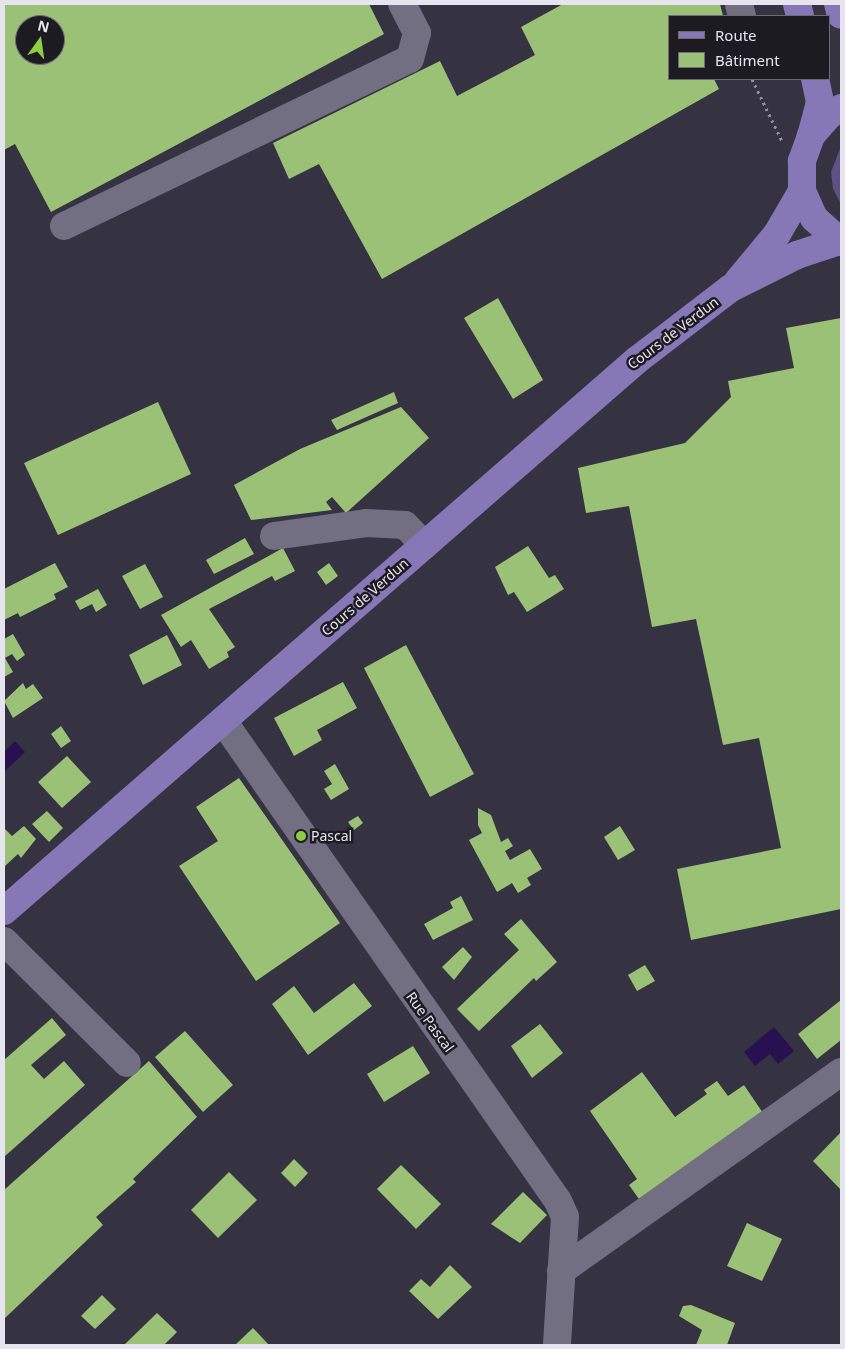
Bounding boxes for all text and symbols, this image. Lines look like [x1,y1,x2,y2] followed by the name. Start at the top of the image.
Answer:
[15,15,65,65] north arrow
[36,15,51,37] text: N
[668,15,830,80] legend
[715,25,757,45] text: Route
[715,50,780,70] text: Bâtiment
[624,293,722,373] street label: Cours de Verdun
[318,555,412,639] street label: Cours de Verdun
[311,828,352,844] place label: Pascal
[295,830,307,842] marker: Pascal
[403,989,457,1055] street label: Rue Pascal

